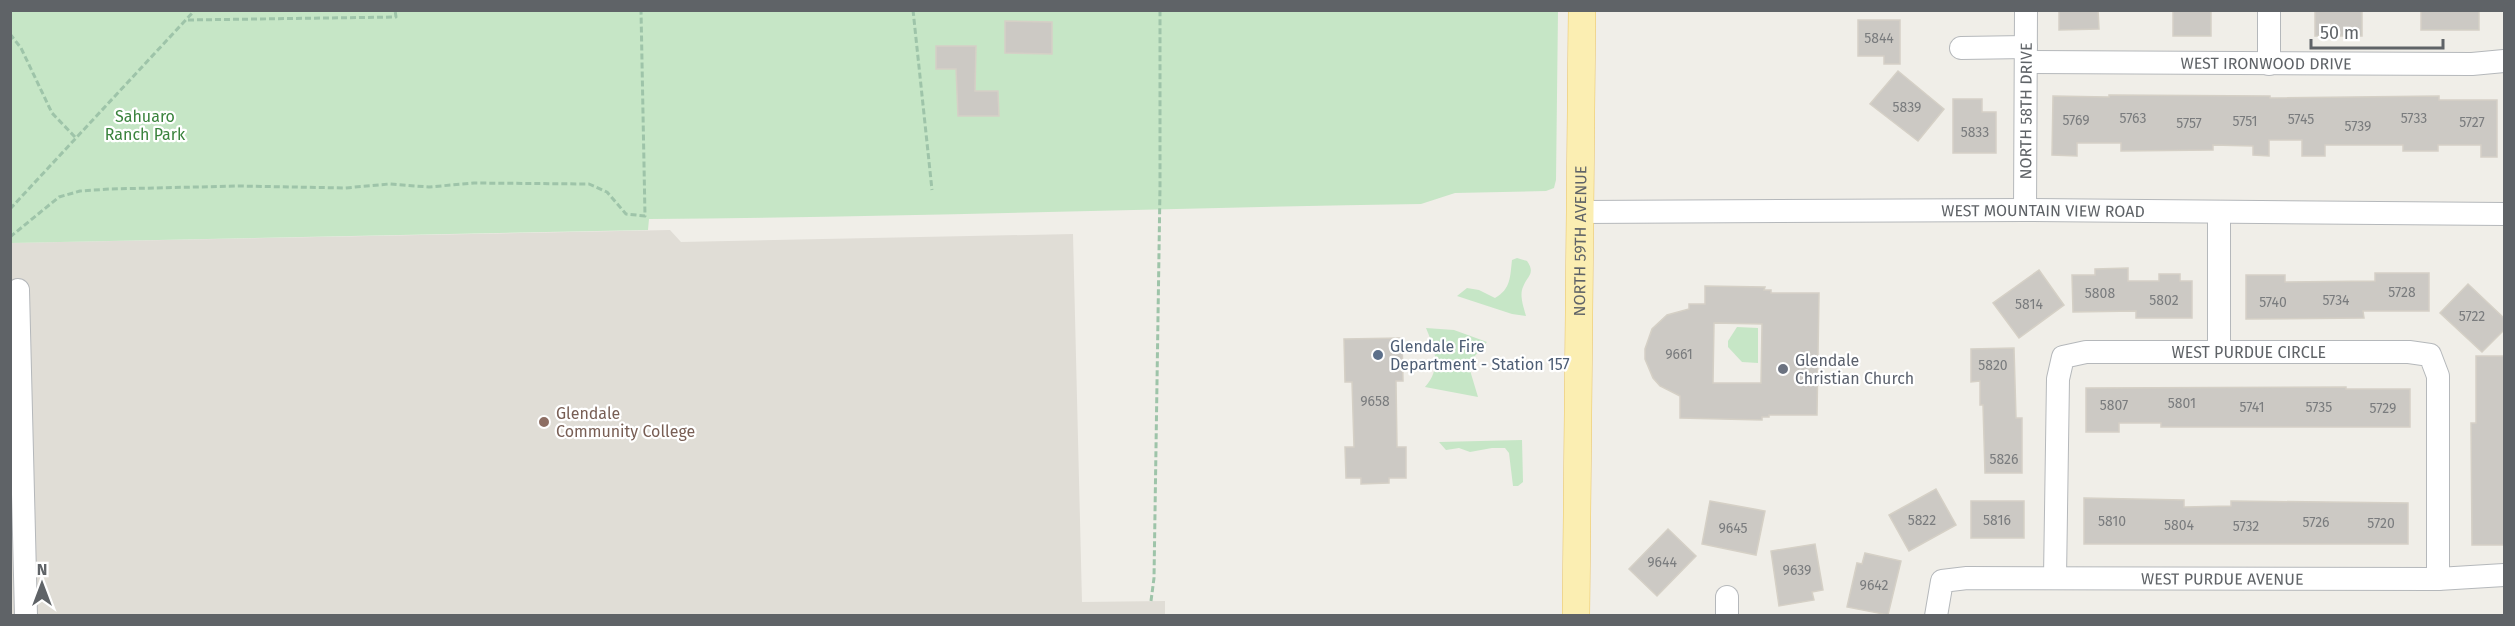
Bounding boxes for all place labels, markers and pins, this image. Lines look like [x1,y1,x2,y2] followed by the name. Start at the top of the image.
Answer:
[1390,337,1570,374] place label: Glendale Fire Department - Station 157
[1371,348,1385,362] marker: Glendale Fire Department - Station 157
[1795,351,1914,388] place label: Glendale Christian Church
[1776,362,1790,376] marker: Glendale Christian Church
[556,404,695,441] place label: Glendale Community College
[537,415,551,429] marker: Glendale Community College

